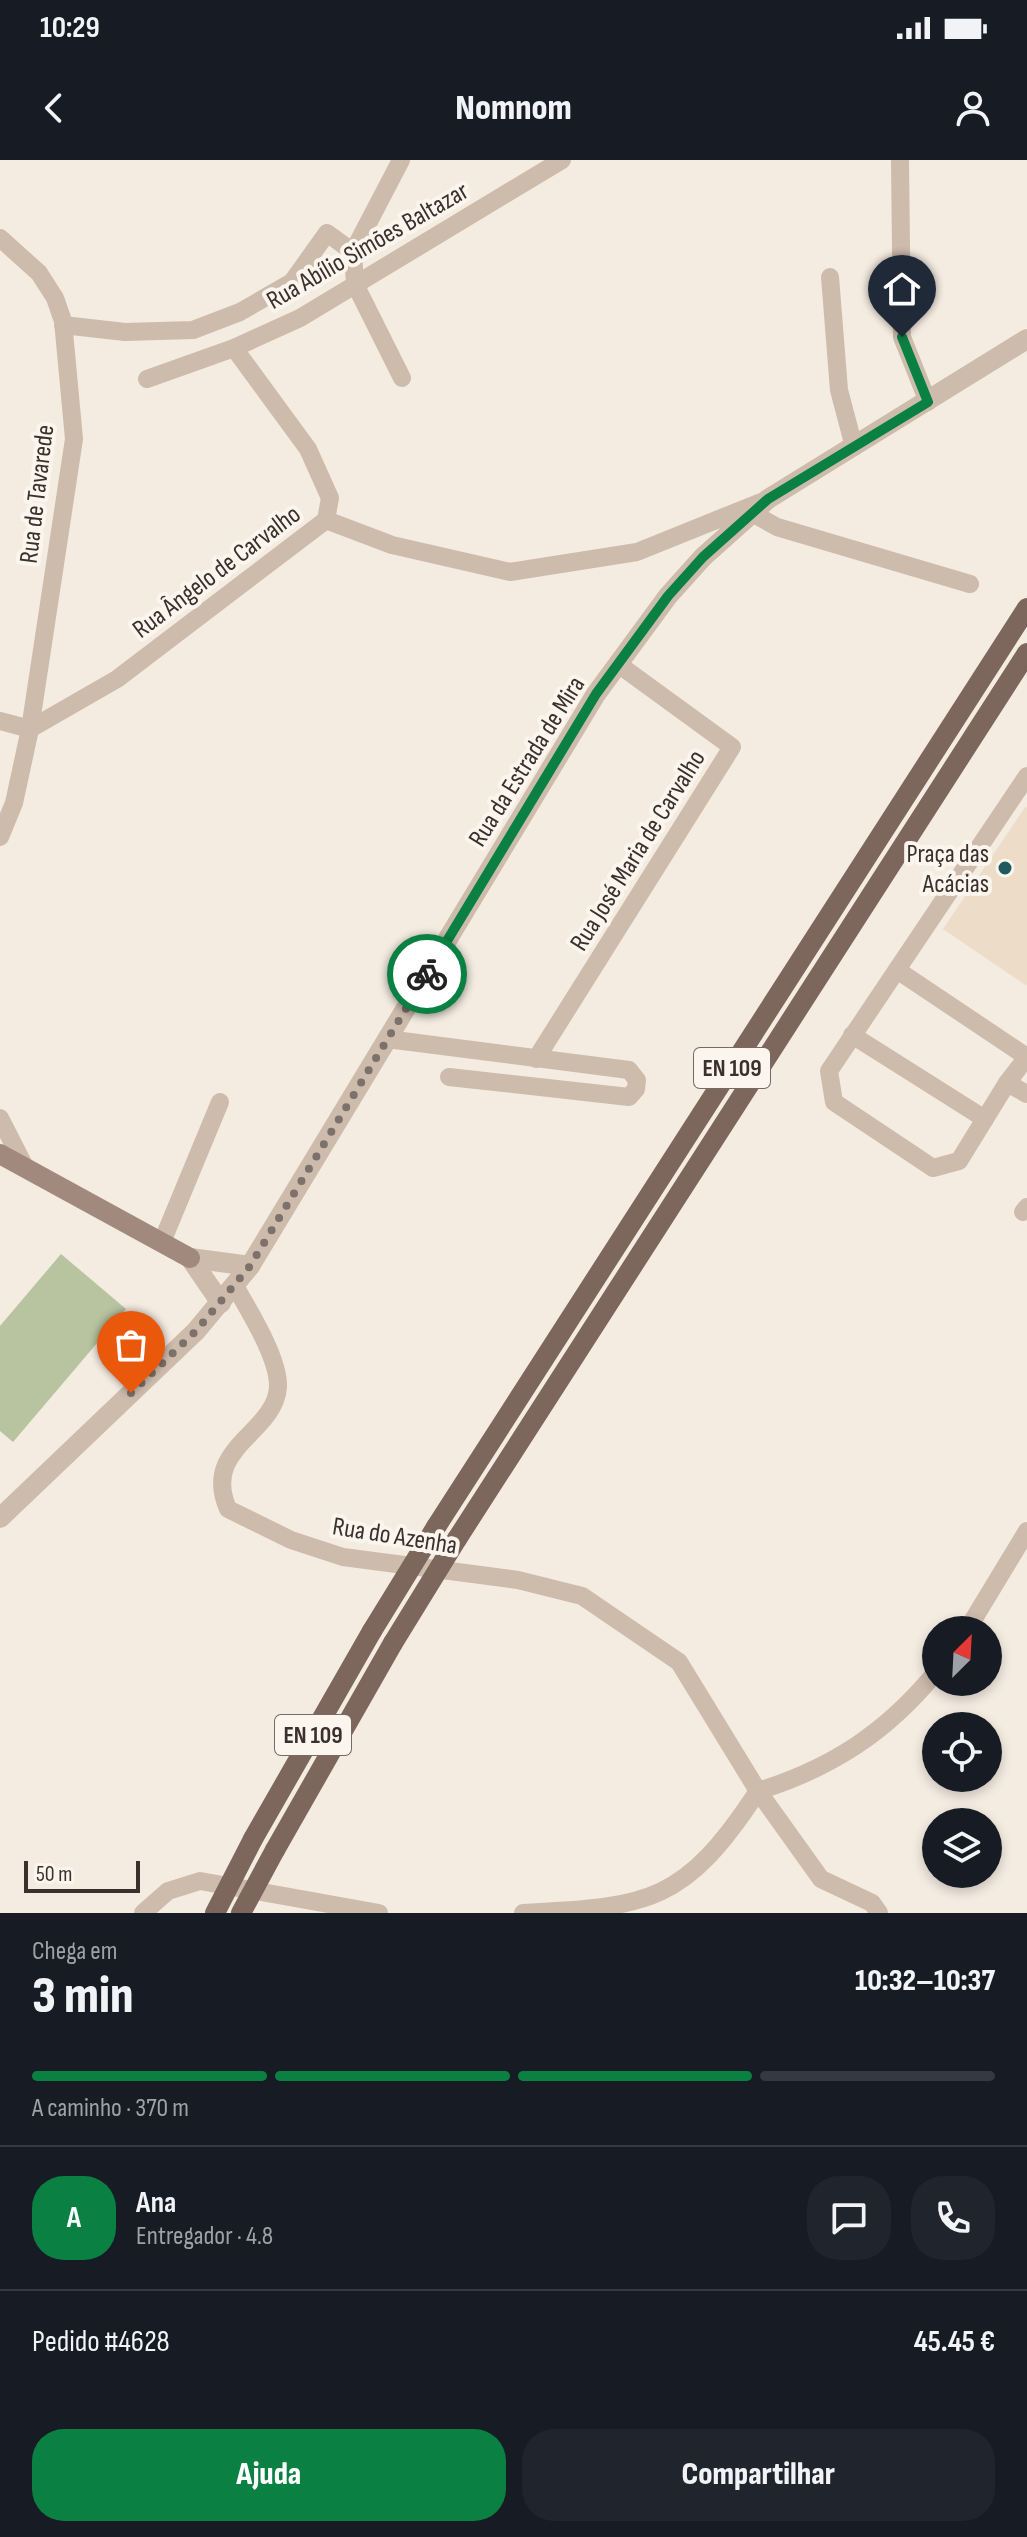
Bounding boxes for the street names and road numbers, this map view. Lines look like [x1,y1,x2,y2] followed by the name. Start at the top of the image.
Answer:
[261,176,475,317] street label: Rua Abílio Simões Baltazar
[14,423,61,565] street label: Rua de Tavarede
[127,499,307,645] street label: Rua Ângelo de Carvalho
[463,671,592,853] street label: Rua da Estrada de Mira
[564,745,713,957] street label: Rua José Maria de Carvalho
[694,1048,770,1088] road number: EN 109
[330,1511,459,1562] street label: Rua do Azenha
[275,1715,351,1755] road number: EN 109

